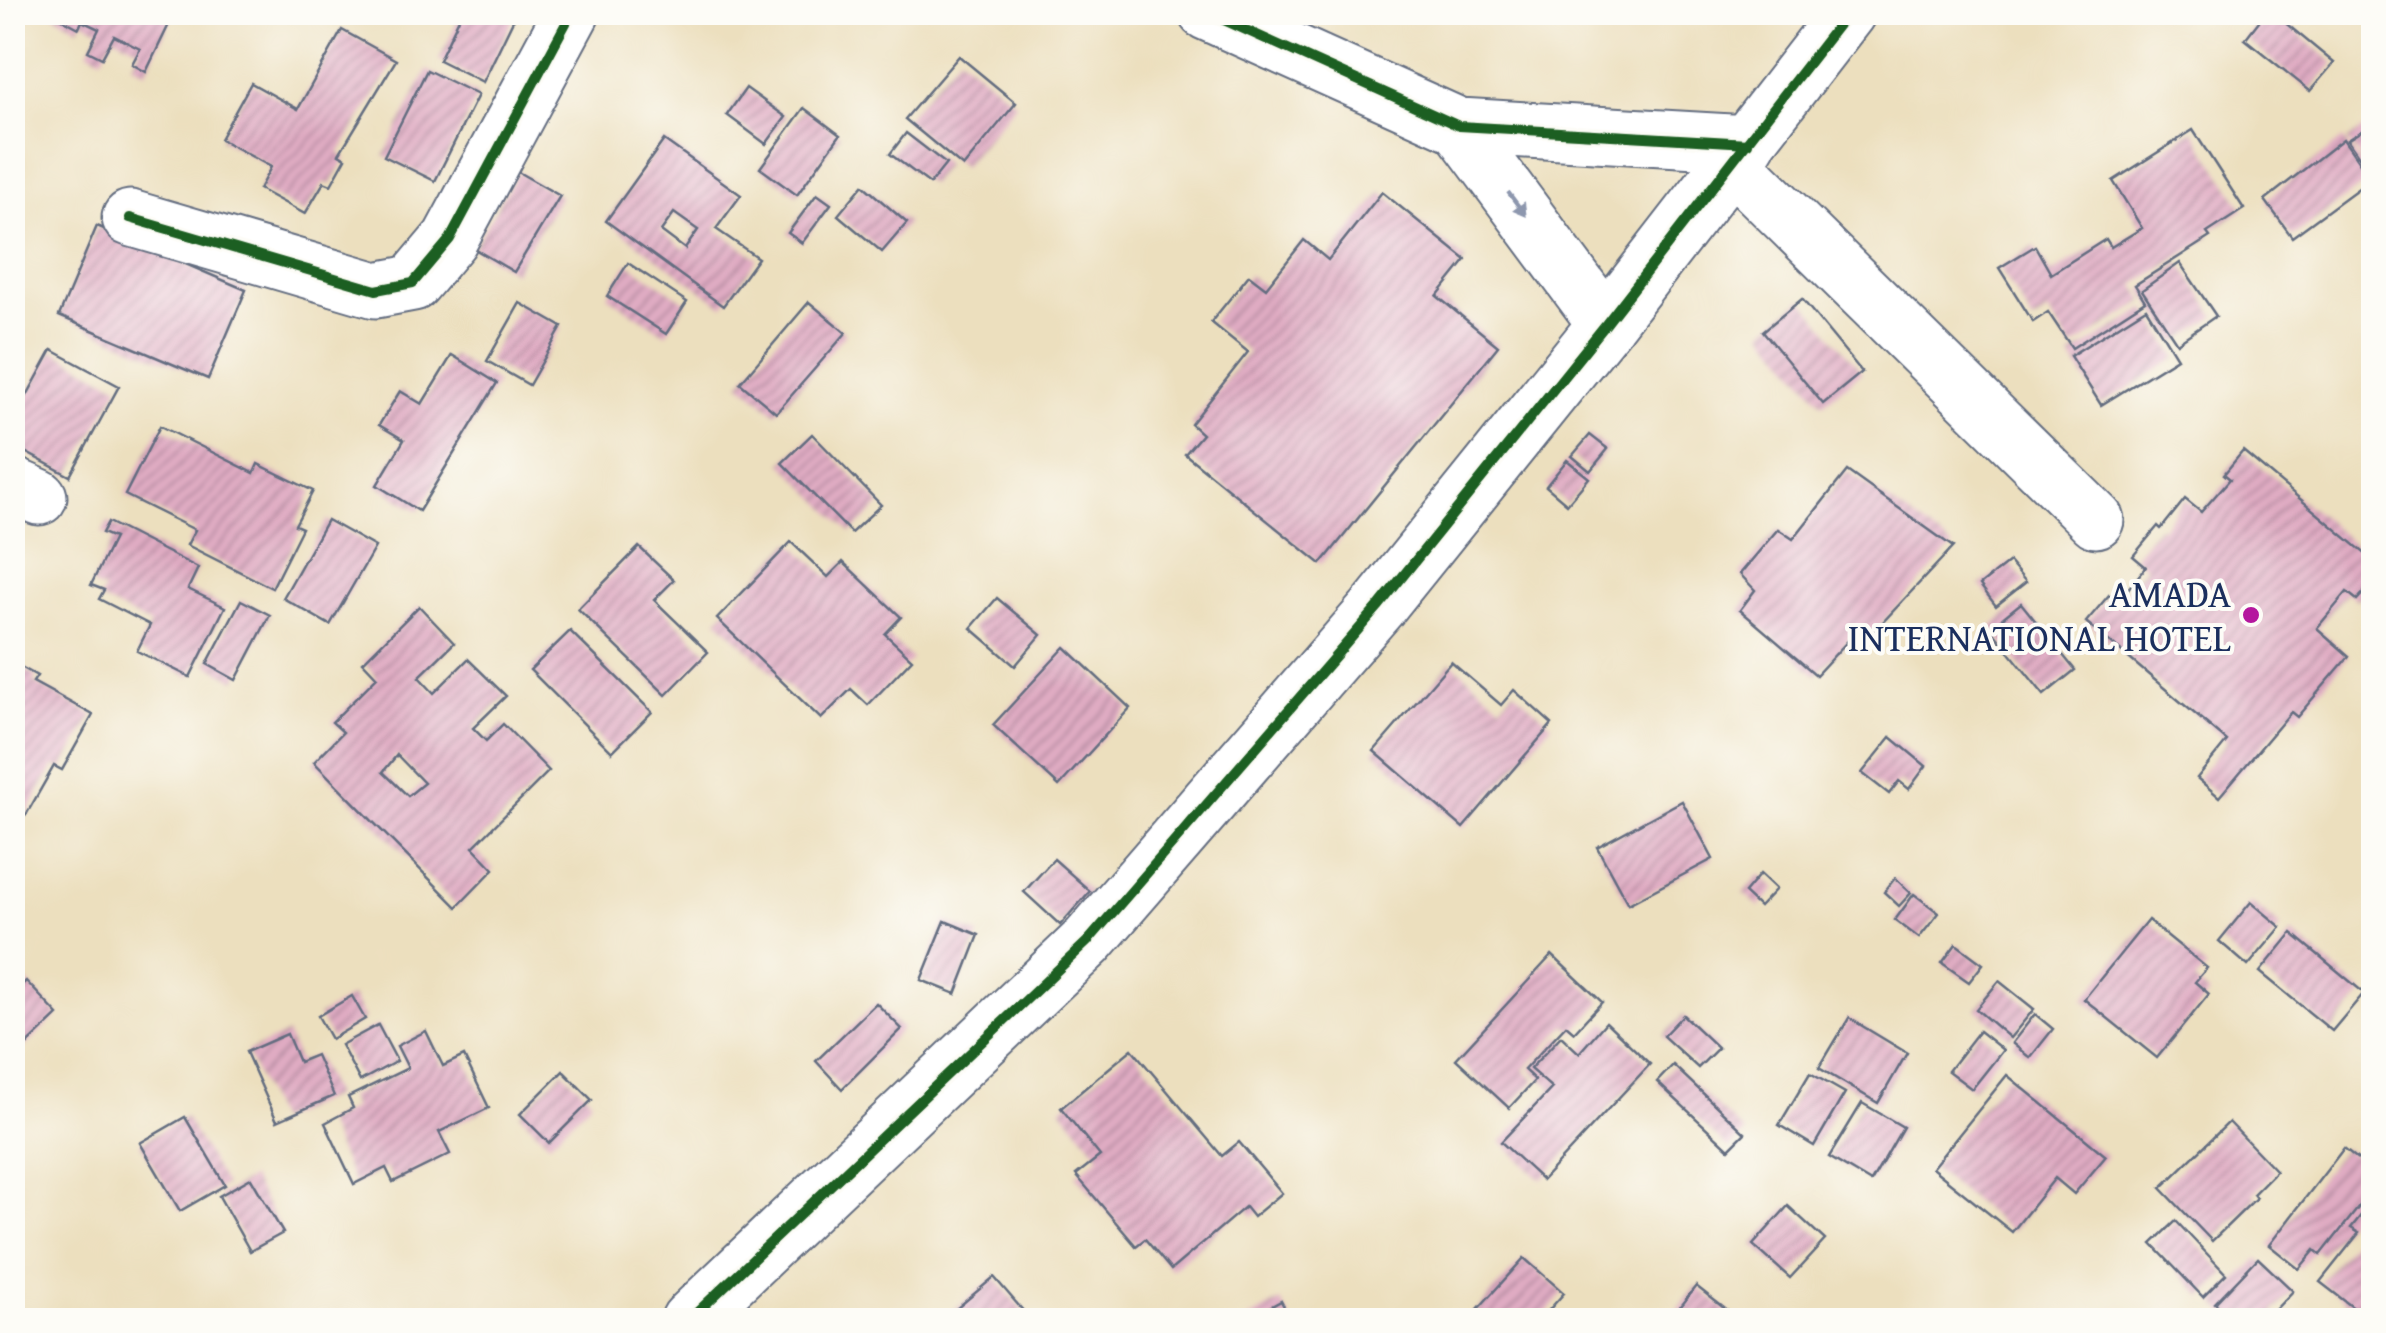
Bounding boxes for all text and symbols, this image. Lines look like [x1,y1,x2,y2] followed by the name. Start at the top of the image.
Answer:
[1506,191,1526,217] one-way arrow
[1848,565,2231,665] place label: AMADA INTERNATIONAL HOTEL
[2240,604,2262,626] marker: AMADA INTERNATIONAL HOTEL

